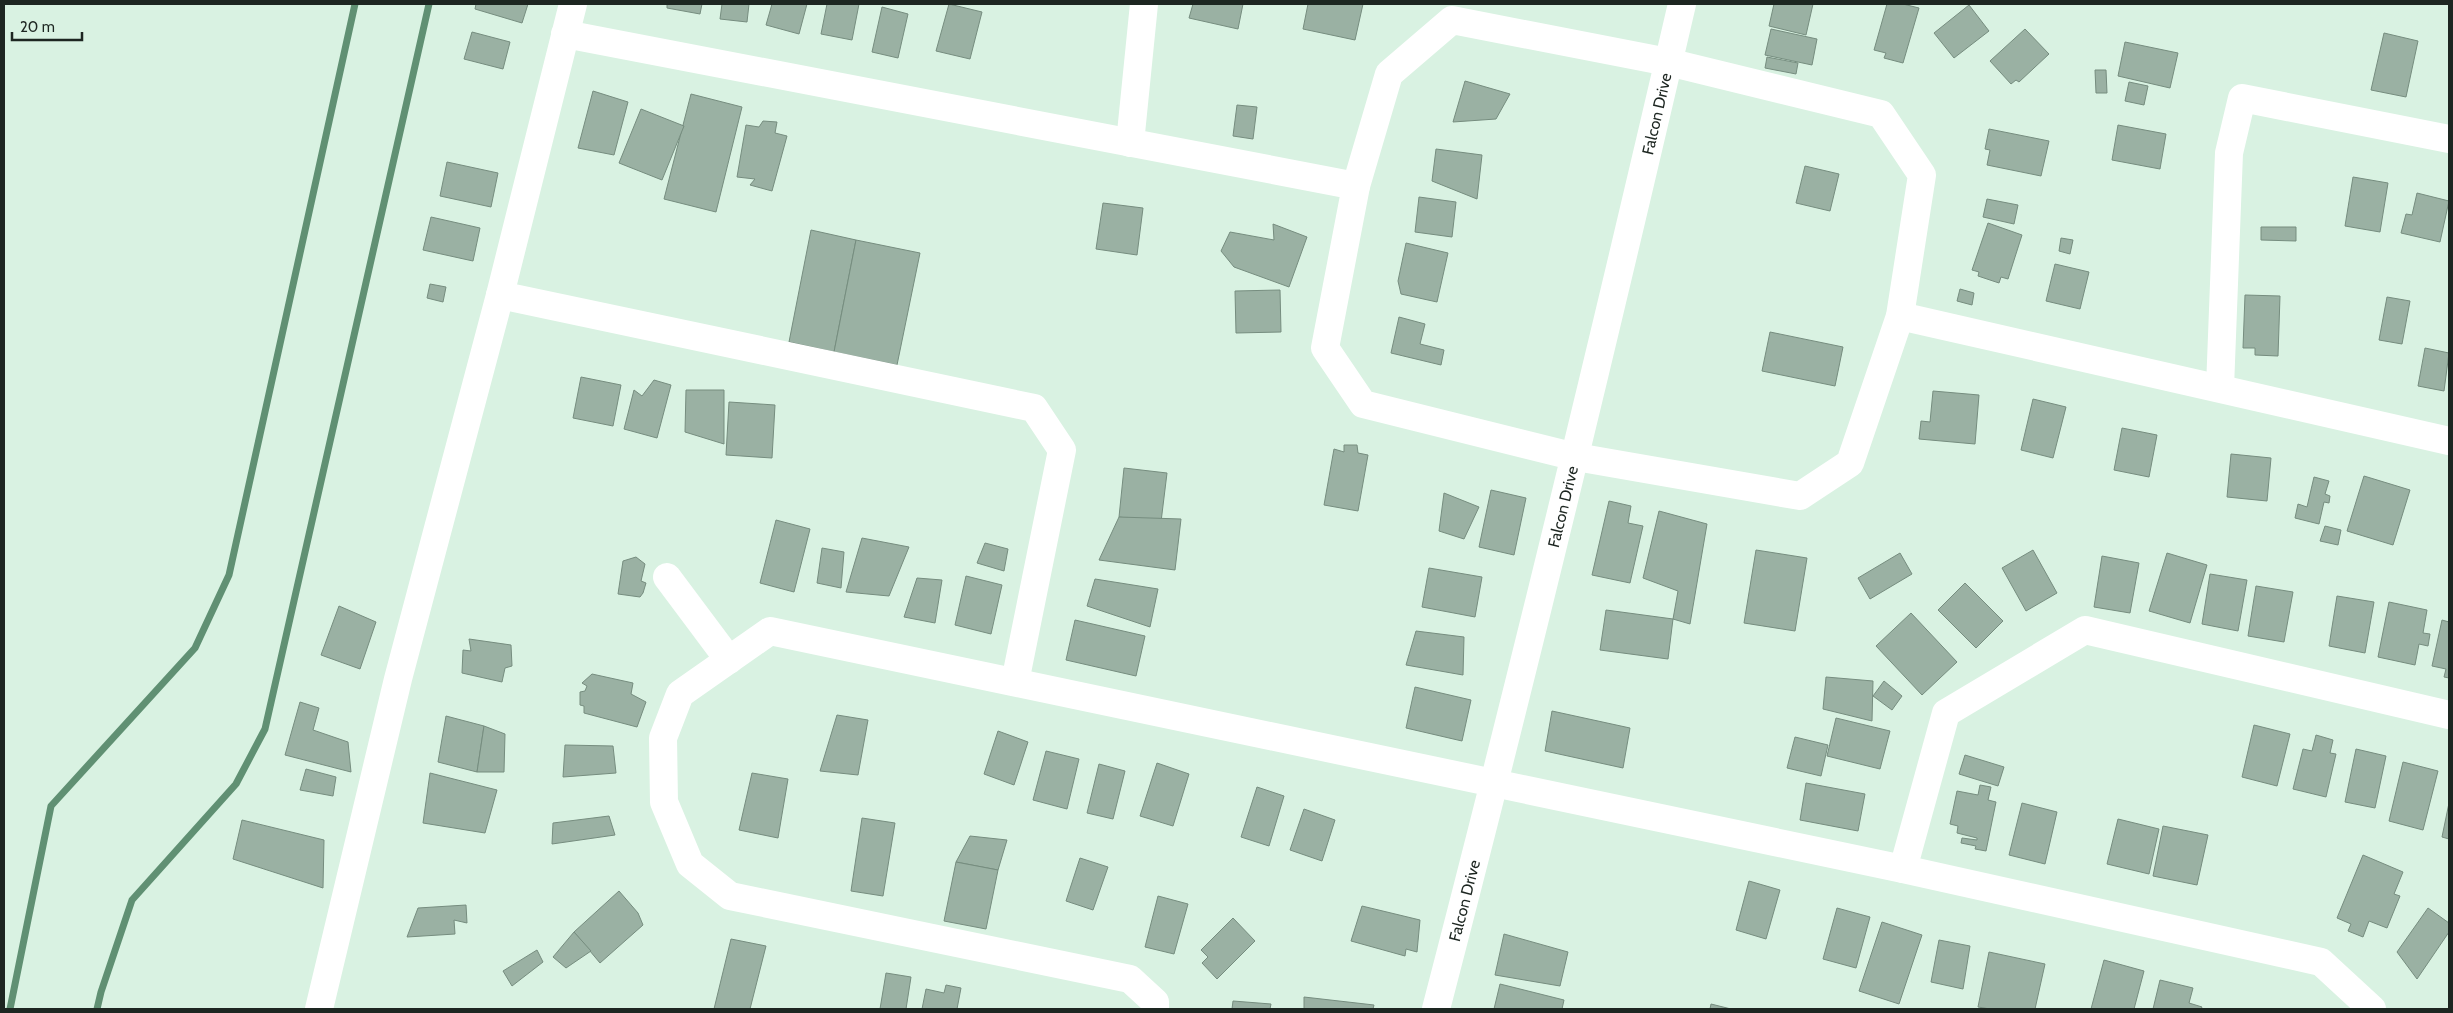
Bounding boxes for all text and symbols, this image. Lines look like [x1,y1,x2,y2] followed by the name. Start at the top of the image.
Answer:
[12,10,82,42] scale bar
[20,18,55,36] text: 20 m
[1638,71,1675,156] street label: Falcon Drive
[1543,464,1582,549] street label: Falcon Drive
[1444,858,1484,943] street label: Falcon Drive

